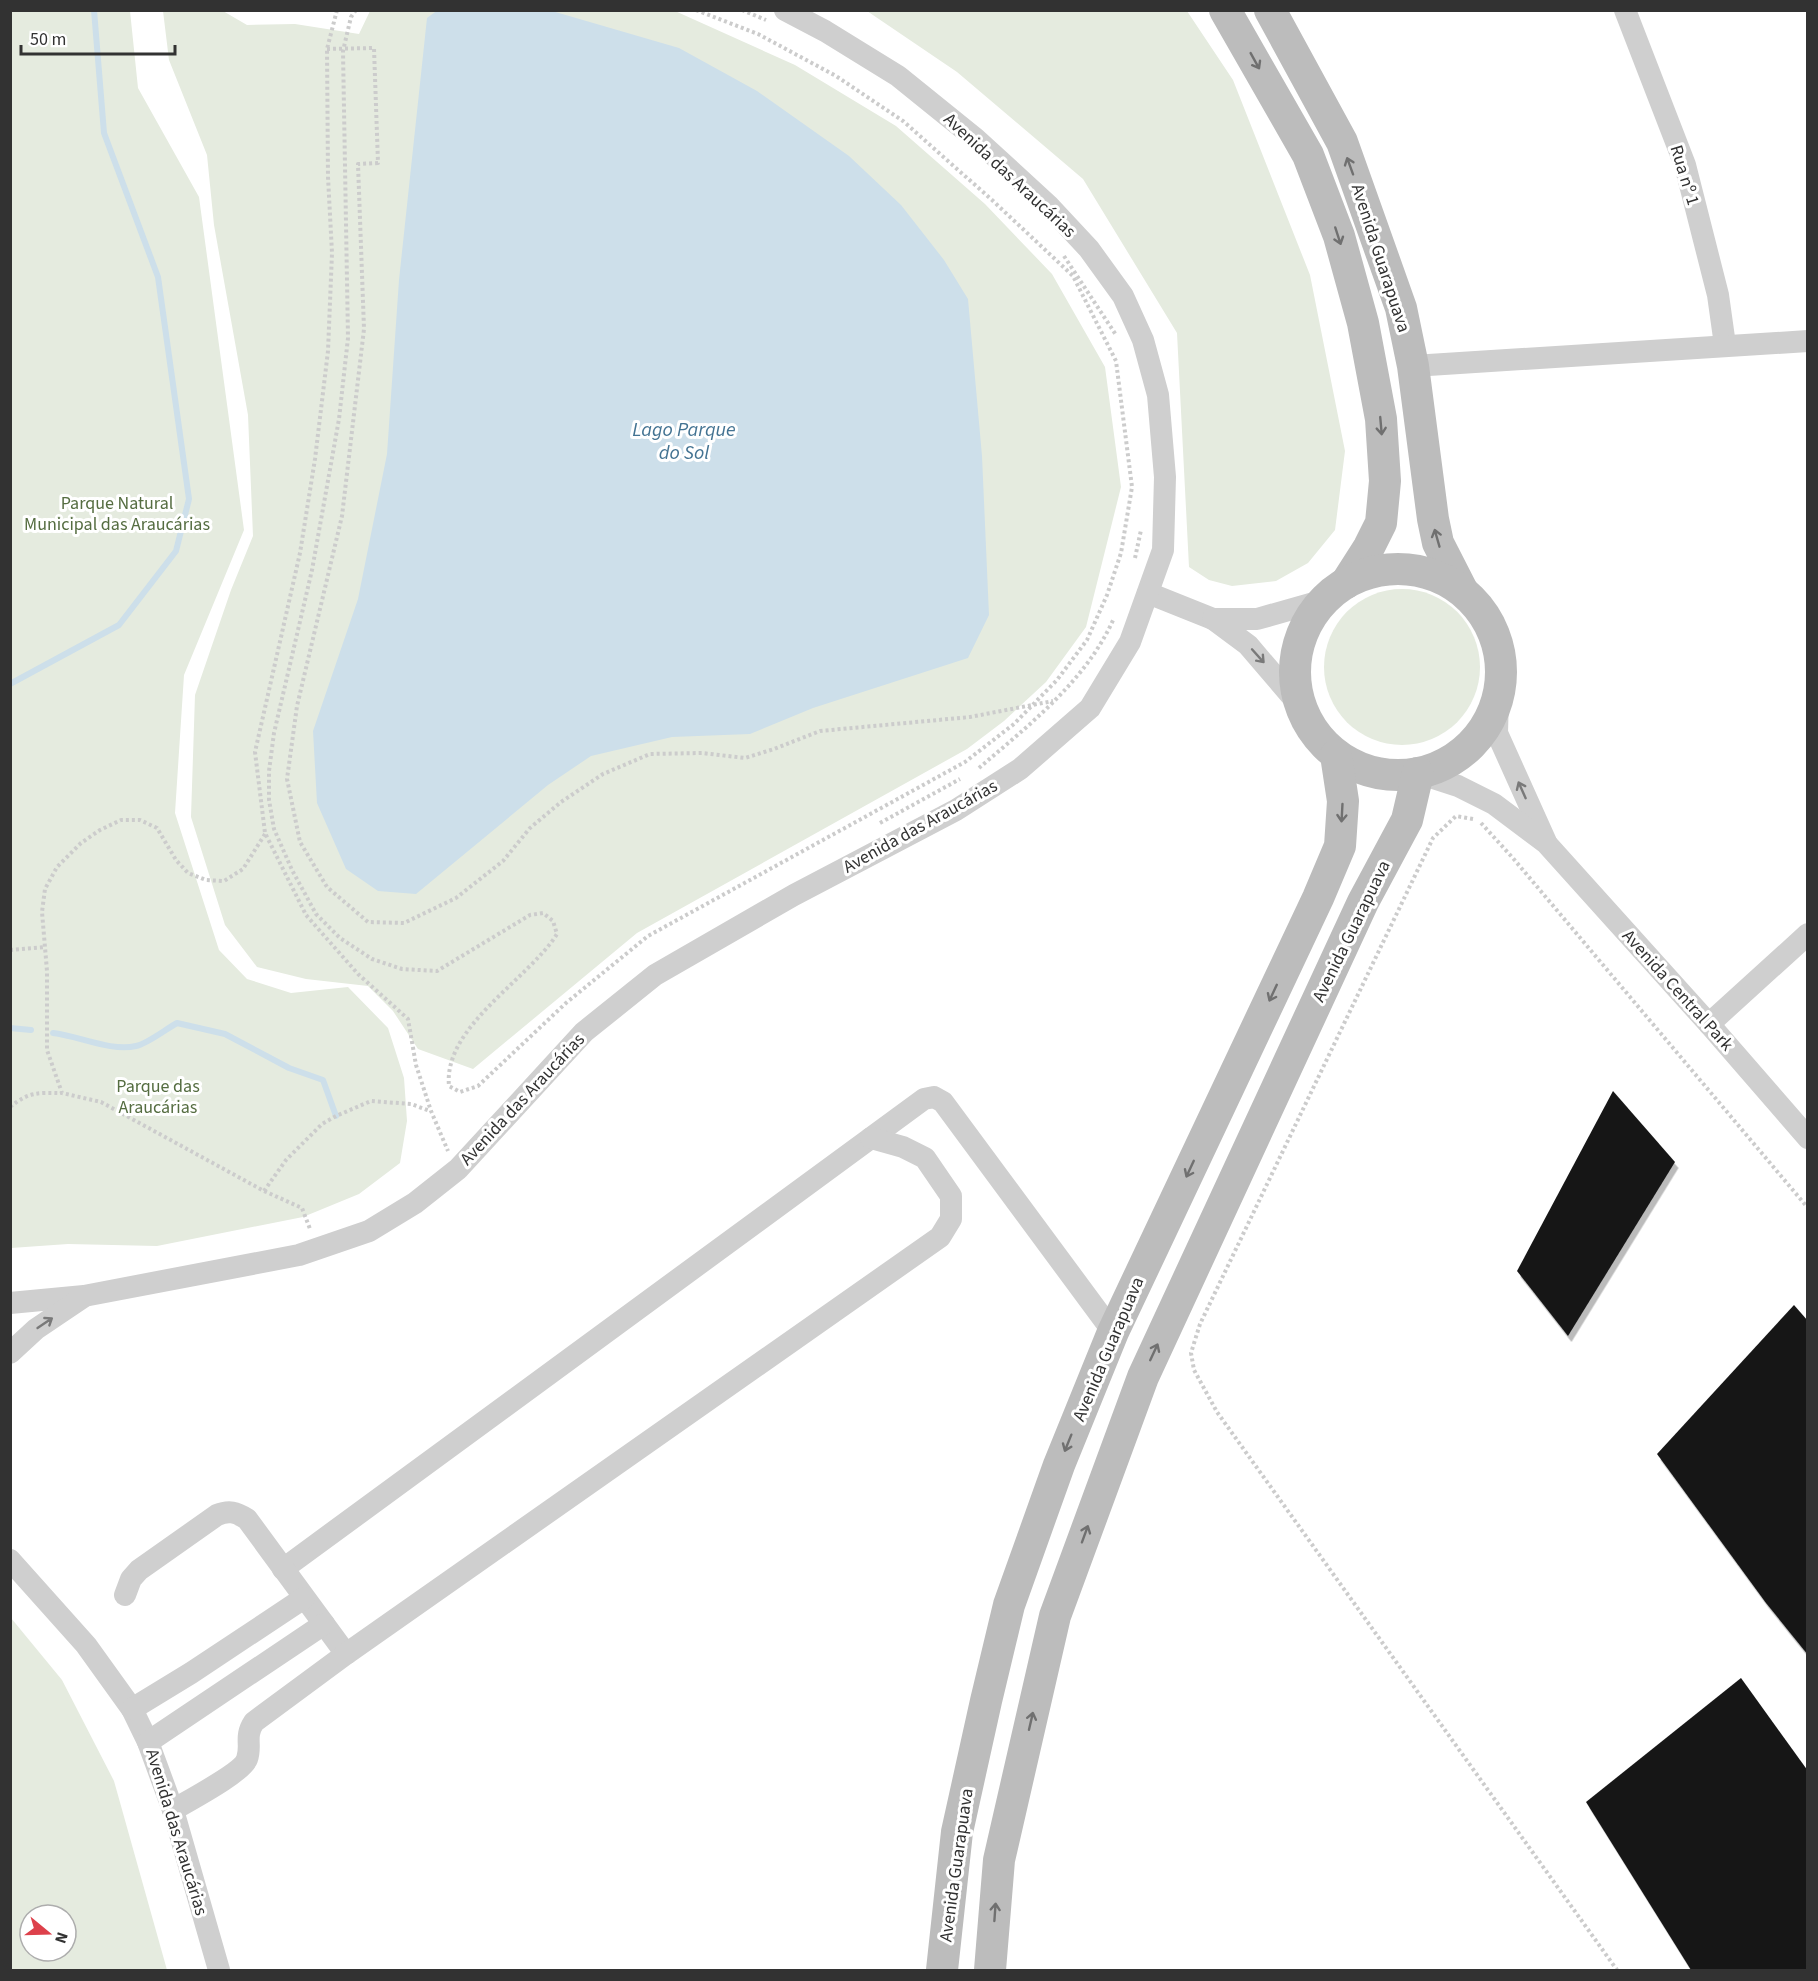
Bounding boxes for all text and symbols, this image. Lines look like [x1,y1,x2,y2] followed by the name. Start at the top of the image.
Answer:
[21,18,176,56] scale bar
[30,27,66,52] text: 50 m
[1249,52,1261,69] one-way arrow
[938,107,1081,243] street label: Avenida das Araucárias
[1664,142,1705,208] street label: Rua nº 1
[1344,157,1355,175] one-way arrow
[1345,181,1416,336] street label: Avenida Guarapuava
[1334,226,1345,245] one-way arrow
[632,416,736,467] water label: Lago Parque do Sol
[1376,416,1387,436] one-way arrow
[24,491,210,537] park label: Parque Natural Municipal das Araucárias
[1431,529,1442,548] one-way arrow
[1251,648,1265,663] one-way arrow
[839,774,1002,879] street label: Avenida das Araucárias
[1516,781,1528,799] one-way arrow
[1336,802,1347,822] one-way arrow
[1306,856,1397,1006] street label: Avenida Guarapuava
[1616,924,1739,1057] street label: Avenida Central Park
[1267,984,1279,1002] one-way arrow
[454,1028,590,1171] street label: Avenida das Araucárias
[116,1074,200,1120] park label: Parque das Araucárias
[1183,1160,1195,1178] one-way arrow
[1067,1273,1150,1425] street label: Avenida Guarapuava
[37,1317,53,1329] one-way arrow
[1149,1343,1161,1361] one-way arrow
[1062,1434,1073,1452] one-way arrow
[1081,1525,1092,1544] one-way arrow
[1025,1712,1037,1731] one-way arrow
[139,1746,214,1918] street label: Avenida das Araucárias
[933,1787,980,1943] street label: Avenida Guarapuava
[18,1903,78,1963] north arrow
[989,1903,1000,1923] one-way arrow
[49,1929,73,1946] text: N

